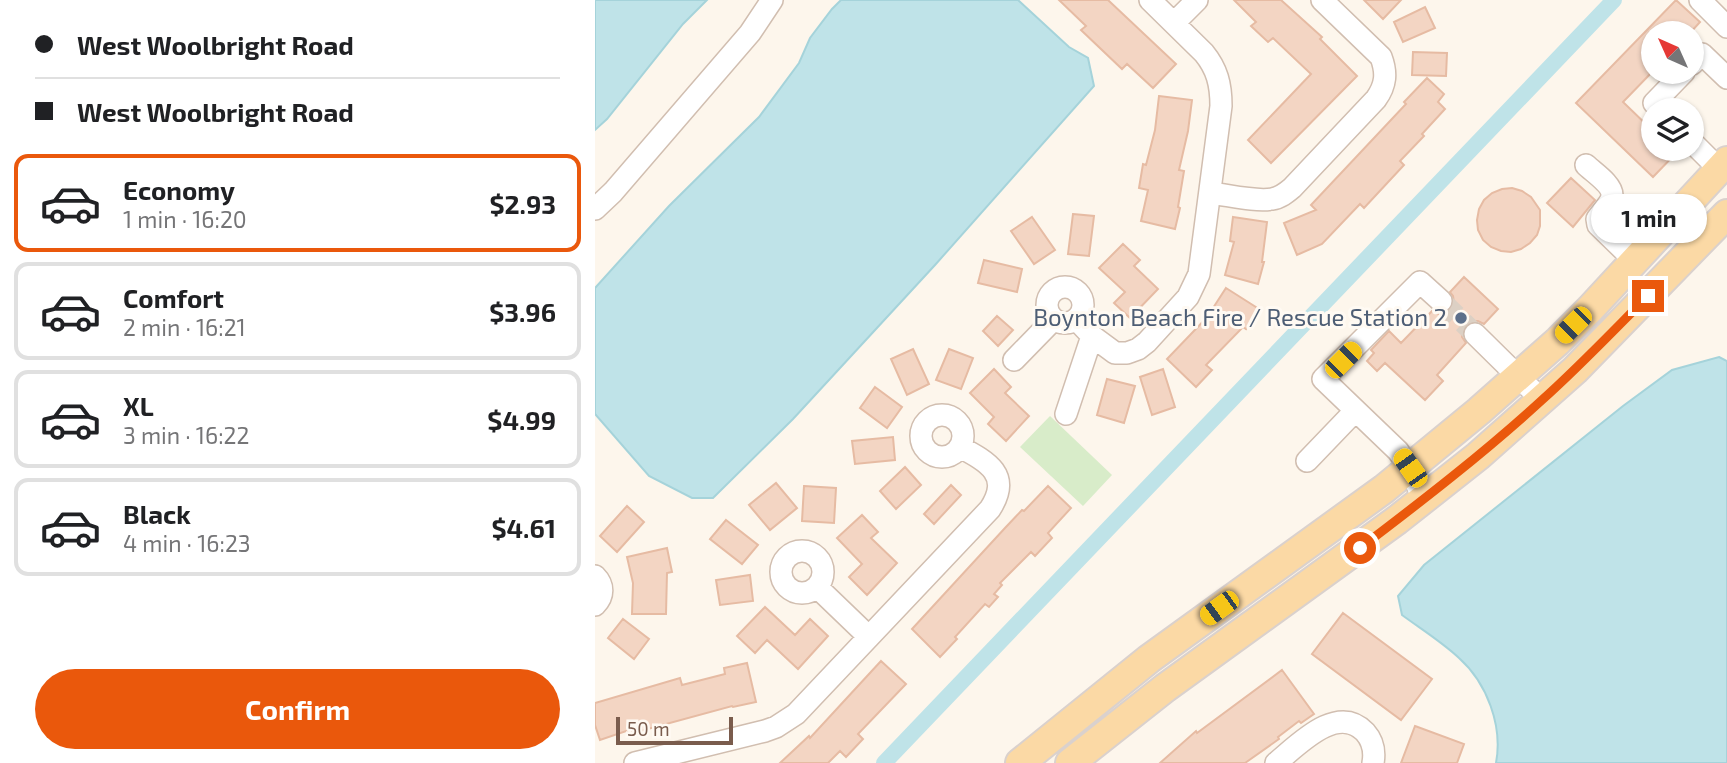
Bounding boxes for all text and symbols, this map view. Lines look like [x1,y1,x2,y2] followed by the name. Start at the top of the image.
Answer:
[1641,21,1705,84] north arrow
[1641,21,1704,161] map controls
[77,29,354,60] text: West Woolbright Road
[77,96,354,127] text: West Woolbright Road
[1641,98,1704,161] button: layers
[39,172,102,235] icon: car
[123,174,235,205] text: Economy
[489,188,556,219] text: $2.93
[1590,194,1706,244] callout: 1 min
[1621,204,1677,232] text: 1 min
[123,205,247,233] text: 1 min · 16:20
[39,280,102,343] icon: car
[1632,280,1664,312] route end
[123,282,224,313] text: Comfort
[489,296,556,327] text: $3.96
[1033,302,1447,331] place label: Boynton Beach Fire / Rescue Station 2
[1551,303,1596,347] car
[1453,310,1469,326] marker: Boynton Beach Fire / Rescue Station 2
[123,313,246,341] text: 2 min · 16:21
[1321,338,1366,382] car
[39,388,102,451] icon: car
[123,390,154,421] text: XL
[487,404,556,435] text: $4.99
[123,421,249,449] text: 3 min · 16:22
[1390,445,1431,491] car
[39,496,102,559] icon: car
[123,498,191,529] text: Black
[491,512,556,543] text: $4.61
[123,529,251,557] text: 4 min · 16:23
[1344,532,1376,564] route start
[1196,587,1243,629] car
[35,669,560,749] button: Confirm
[616,714,733,746] scale bar
[627,717,670,740] text: 50 m

